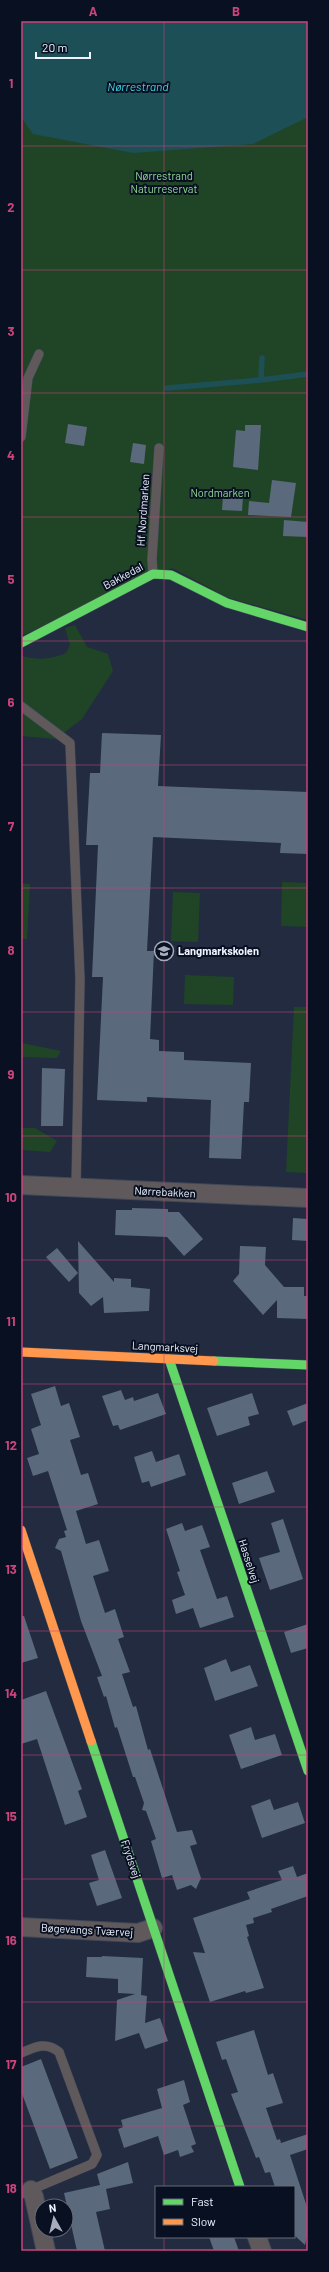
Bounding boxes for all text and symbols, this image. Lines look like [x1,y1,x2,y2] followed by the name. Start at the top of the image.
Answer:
[89,3,98,19] text: A
[232,3,240,19] text: B
[36,34,90,60] scale bar
[42,40,68,54] text: 20 m
[9,75,13,91] text: 1
[107,79,169,93] water label: Nørrestrand
[131,169,197,195] park label: Nørrestrand Naturreservat
[7,199,15,215] text: 2
[7,323,15,339] text: 3
[7,447,15,463] text: 4
[133,473,152,547] street label: Hf Nordmarken
[190,486,250,499] park label: Nordmarken
[101,560,145,591] street label: Bakkedal
[7,571,15,587] text: 5
[8,694,15,710] text: 6
[8,818,15,834] text: 7
[153,940,175,962] school or university icon: Langmarkskolen
[7,942,15,958] text: 8
[178,944,259,957] place label: Langmarkskolen
[8,1066,15,1082] text: 9
[134,1183,196,1200] street label: Nørrebakken
[5,1189,17,1205] text: 10
[6,1313,16,1329] text: 11
[132,1338,199,1355] street label: Langmarksvej
[5,1437,17,1453] text: 12
[236,1537,263,1584] street label: Hasselvej
[5,1561,17,1577] text: 13
[5,1685,17,1701] text: 14
[5,1808,17,1824] text: 15
[119,1838,144,1880] street label: Frydsvej
[41,1921,133,1938] street label: Bøgevangs Tværvej
[5,1932,17,1948] text: 16
[5,2056,17,2072] text: 17
[5,2180,17,2196] text: 18
[155,2186,295,2238] legend
[191,2194,214,2208] text: Fast
[34,2198,74,2238] north arrow
[48,2201,57,2215] text: N
[191,2214,216,2228] text: Slow

